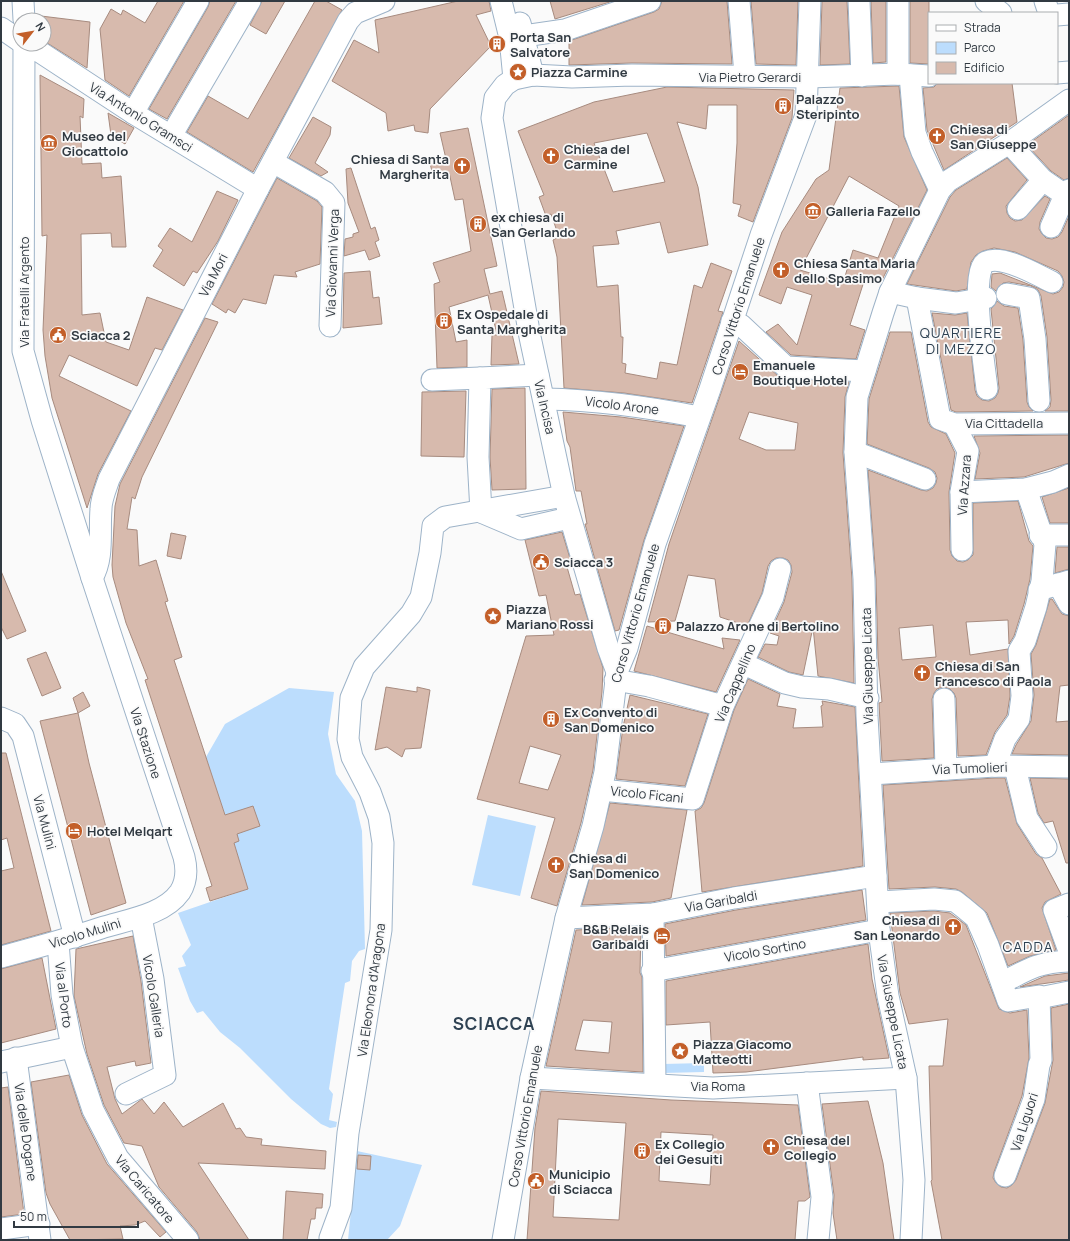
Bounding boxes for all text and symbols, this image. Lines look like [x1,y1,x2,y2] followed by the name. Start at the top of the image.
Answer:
[12,12,52,52] north arrow
[928,12,1058,84] legend
[33,19,50,34] text: N
[964,19,1001,36] text: Strada
[510,28,571,61] place label: Porta San Salvatore
[487,34,507,54] building icon: Porta San Salvatore
[964,39,995,56] text: Parco
[964,59,1004,76] text: Edificio
[508,62,528,82] place icon: Piazza Carmine
[531,63,628,81] place label: Piazza Carmine
[699,68,801,86] street label: Via Pietro Gerardi
[86,78,196,156] street label: Via Antonio Gramsci
[796,90,860,123] place label: Palazzo Steripinto
[773,96,793,116] building icon: Palazzo Steripinto
[950,120,1037,153] place label: Chiesa di San Giuseppe
[927,126,947,146] church icon: Chiesa di San Giuseppe
[62,127,128,160] place label: Museo del Giocattolo
[39,133,59,153] museum icon: Museo del Giocattolo
[564,140,630,173] place label: Chiesa del Carmine
[541,146,561,166] church icon: Chiesa del Carmine
[351,150,449,183] place label: Chiesa di Santa Margherita
[452,156,472,176] church icon: Chiesa di Santa Margherita
[803,201,823,221] museum icon: Galleria Fazello
[826,202,921,220] place label: Galleria Fazello
[321,208,343,318] street label: Via Giovanni Verga
[491,208,576,241] place label: ex chiesa di San Gerlando
[468,214,488,234] building icon: ex chiesa di San Gerlando
[707,234,769,377] street label: Corso Vittorio Emanuele
[15,236,33,348] street label: Via Fratelli Argento
[194,250,232,300] street label: Via Mori
[794,254,915,287] place label: Chiesa Santa Maria dello Spasimo
[771,260,791,280] church icon: Chiesa Santa Maria dello Spasimo
[457,305,566,338] place label: Ex Ospedale di Santa Margherita
[434,311,454,331] building icon: Ex Ospedale di Santa Margherita
[920,323,1002,358] district label: QUARTIERE DI MEZZO
[48,325,68,345] public building icon: Sciacca 2
[71,326,131,344] place label: Sciacca 2
[753,356,847,389] place label: Emanuele Boutique Hotel
[730,362,750,382] hotel icon: Emanuele Boutique Hotel
[530,378,560,436] street label: Via Incisa
[584,392,660,419] street label: Vicolo Arone
[965,414,1043,432] street label: Via Cittadella
[953,454,975,516] street label: Via Azzara
[607,541,664,685] street label: Corso Vittorio Emanuele
[531,552,551,572] public building icon: Sciacca 3
[554,553,613,571] place label: Sciacca 3
[506,600,594,633] place label: Piazza Mariano Rossi
[483,606,503,626] place icon: Piazza Mariano Rossi
[857,608,877,724] street label: Via Giuseppe Licata
[653,616,673,636] building icon: Palazzo Arone di Bertolino
[676,617,839,635] place label: Palazzo Arone di Bertolino
[710,640,760,725] street label: Via Cappellino
[935,657,1051,690] place label: Chiesa di San Francesco di Paola
[912,663,932,683] church icon: Chiesa di San Francesco di Paola
[564,703,657,736] place label: Ex Convento di San Domenico
[126,705,166,781] street label: Via Stazione
[541,709,561,729] building icon: Ex Convento di San Domenico
[932,758,1008,778] street label: Via Tumolieri
[610,781,684,807] street label: Vicolo Ficani
[29,793,61,851] street label: Via Mulini
[64,821,84,841] hotel icon: Hotel Melqart
[87,822,173,840] place label: Hotel Melqart
[569,849,659,882] place label: Chiesa di San Domenico
[546,855,566,875] church icon: Chiesa di San Domenico
[683,886,759,916] street label: Via Garibaldi
[854,911,940,944] place label: Chiesa di San Leonardo
[47,914,123,952] street label: Vicolo Mulini
[943,917,963,937] church icon: Chiesa di San Leonardo
[583,920,649,953] place label: B&B Relais Garibaldi
[353,922,389,1058] street label: Via Eleonora d'Aragona
[652,926,672,946] hotel icon: B&B Relais Garibaldi
[723,934,808,966] street label: Vicolo Sortino
[1003,937,1054,956] district label: CADDA
[139,953,169,1039] street label: Vicolo Galleria
[873,953,913,1071] street label: Via Giuseppe Licata
[51,961,77,1029] street label: Via al Porto
[453,1012,535,1035] district label: SCIACCA
[693,1035,792,1068] place label: Piazza Giacomo Matteotti
[670,1041,690,1061] place icon: Piazza Giacomo Matteotti
[504,1043,546,1188] street label: Corso Vittorio Emanuele
[691,1077,745,1095] street label: Via Roma
[10,1082,42,1182] street label: Via delle Dogane
[1006,1090,1042,1154] street label: Via Liguori
[784,1131,850,1164] place label: Chiesa del Collegio
[655,1135,725,1168] place label: Ex Collegio dei Gesuiti
[761,1137,781,1157] church icon: Chiesa del Collegio
[632,1141,652,1161] building icon: Ex Collegio dei Gesuiti
[111,1151,179,1227] street label: Via Caricatore
[549,1165,612,1198] place label: Municipio di Sciacca
[526,1171,546,1191] public building icon: Municipio di Sciacca
[14,1203,138,1229] scale bar
[20,1208,47,1225] text: 50 m

